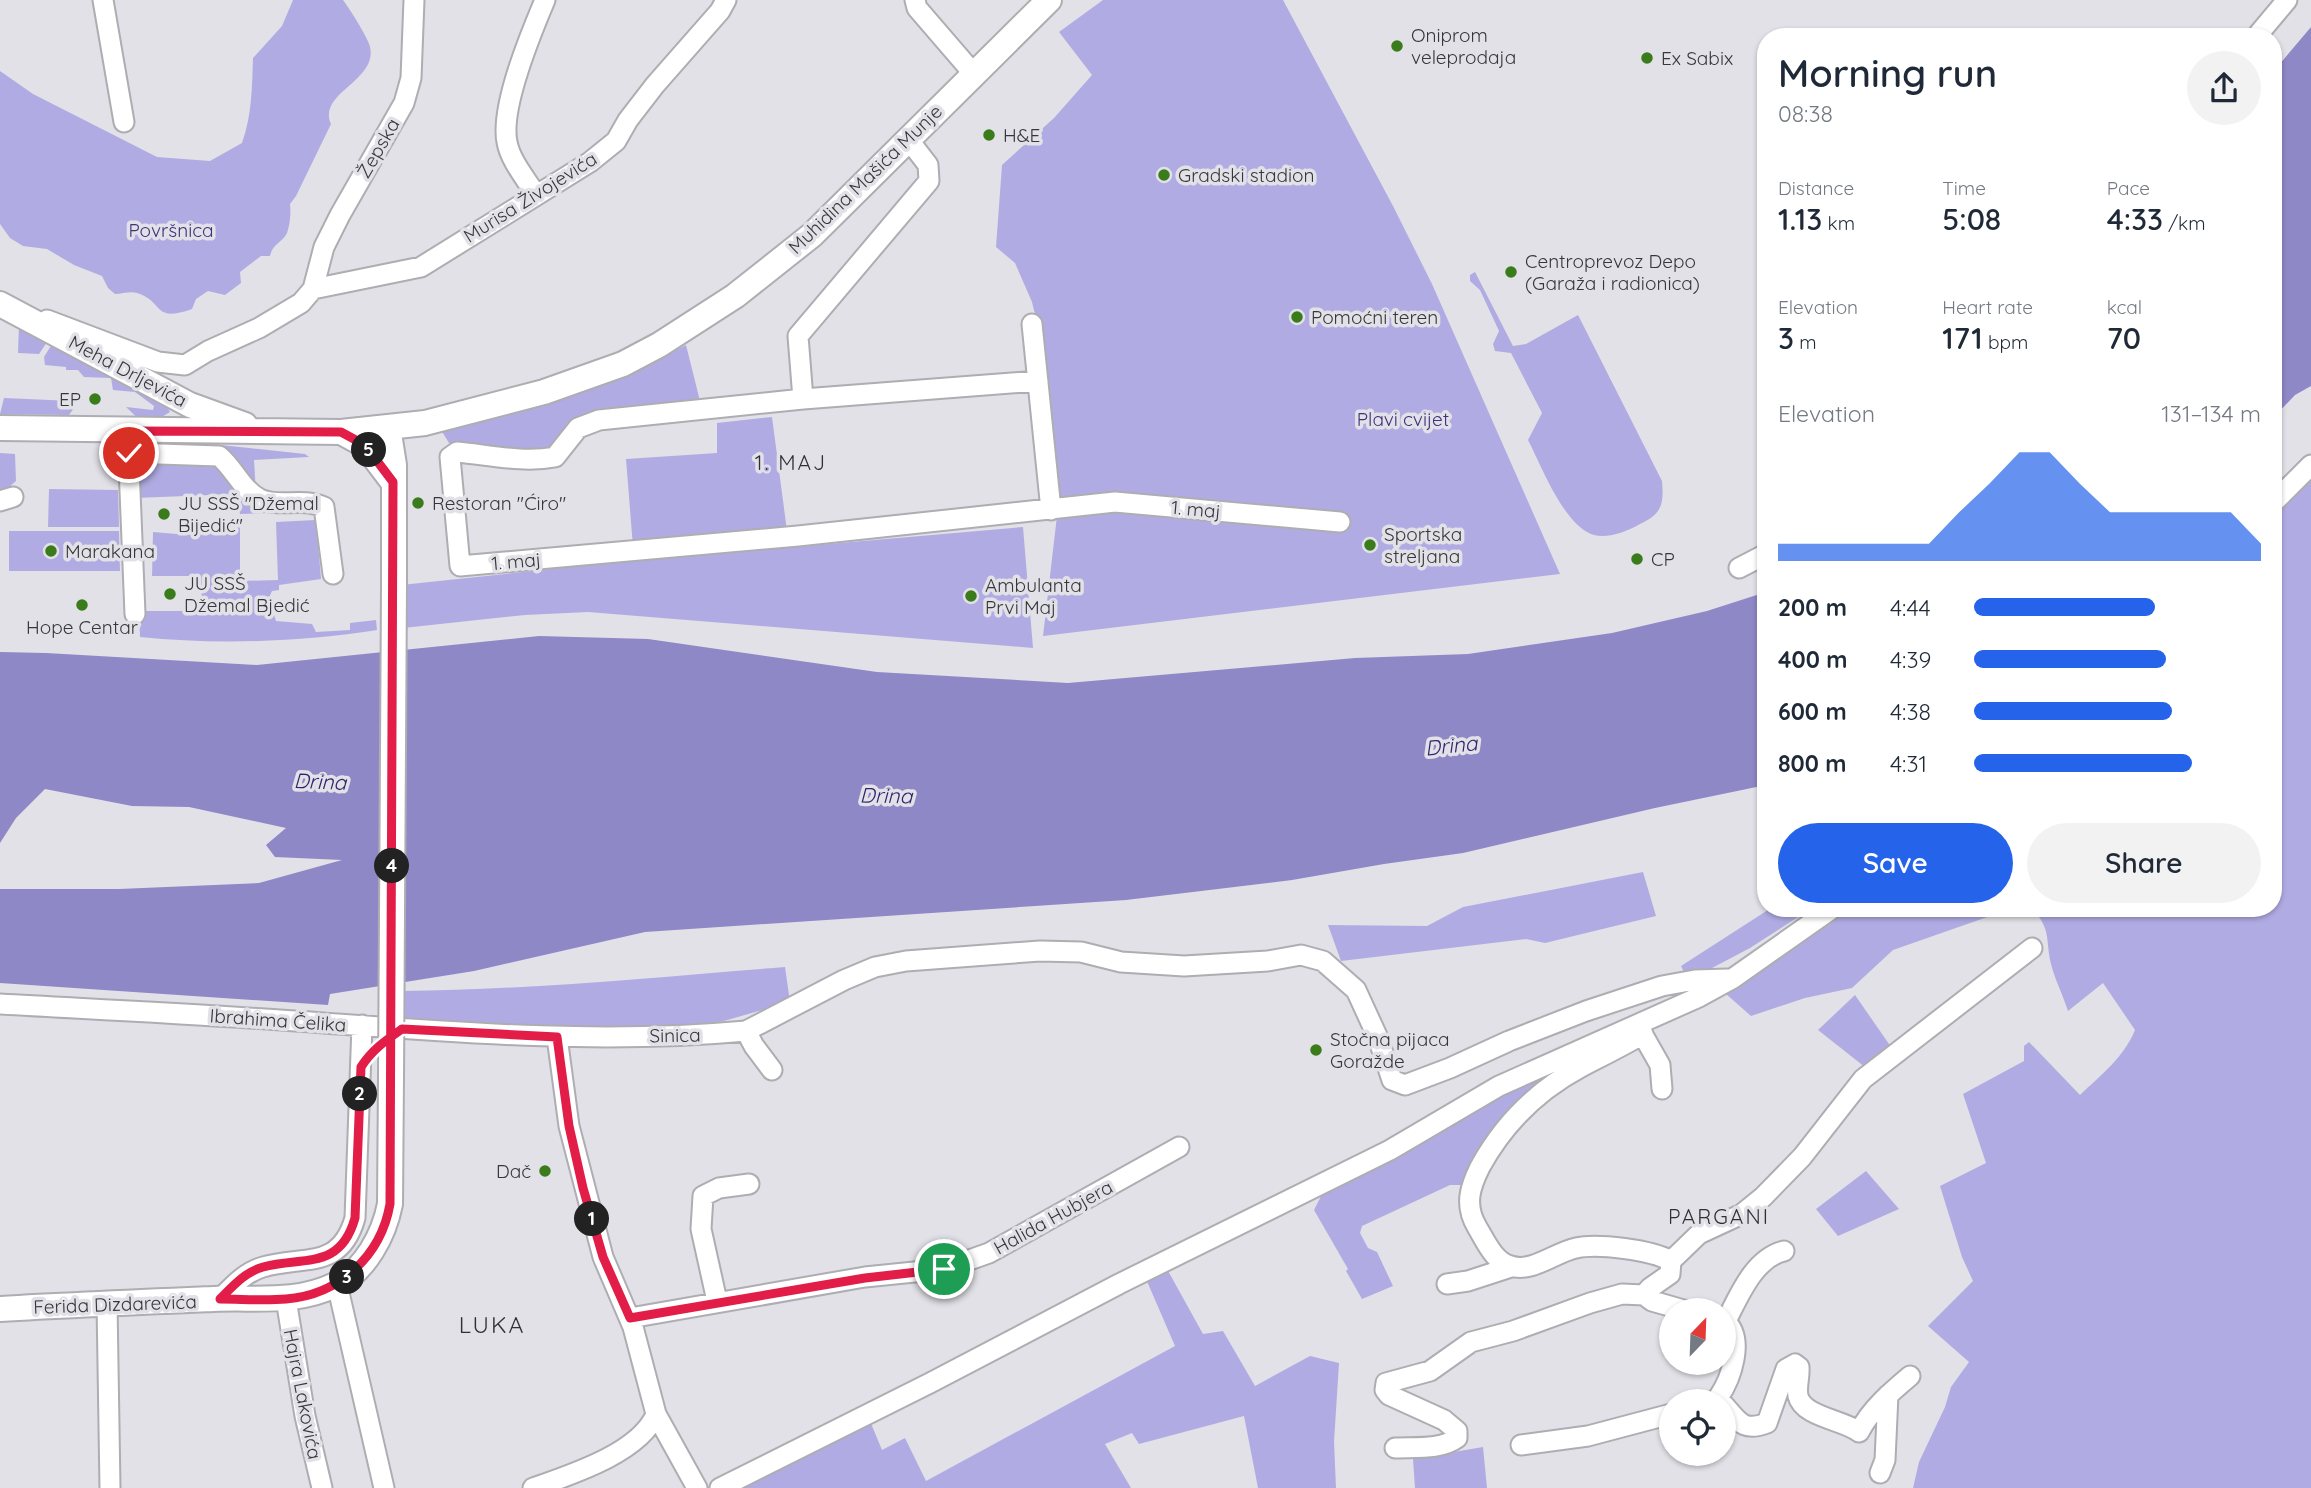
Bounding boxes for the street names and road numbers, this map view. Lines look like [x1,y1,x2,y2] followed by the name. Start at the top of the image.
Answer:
[783,99,947,259] street label: Muhidina Mašića Munje
[351,114,405,182] street label: Žepska
[459,146,601,248] street label: Murisa Živojevića
[65,330,191,412] street label: Meha Drljevića
[1170,495,1222,523] street label: 1. maj
[490,547,542,575] street label: 1. maj
[209,1003,347,1037] street label: Ibrahima Čelika
[649,1023,701,1047] street label: Sinica
[989,1174,1117,1260] street label: Halida Hubjera
[33,1289,197,1319] street label: Ferida Dizdarevića
[279,1327,327,1461] street label: Hajra Lakovića

